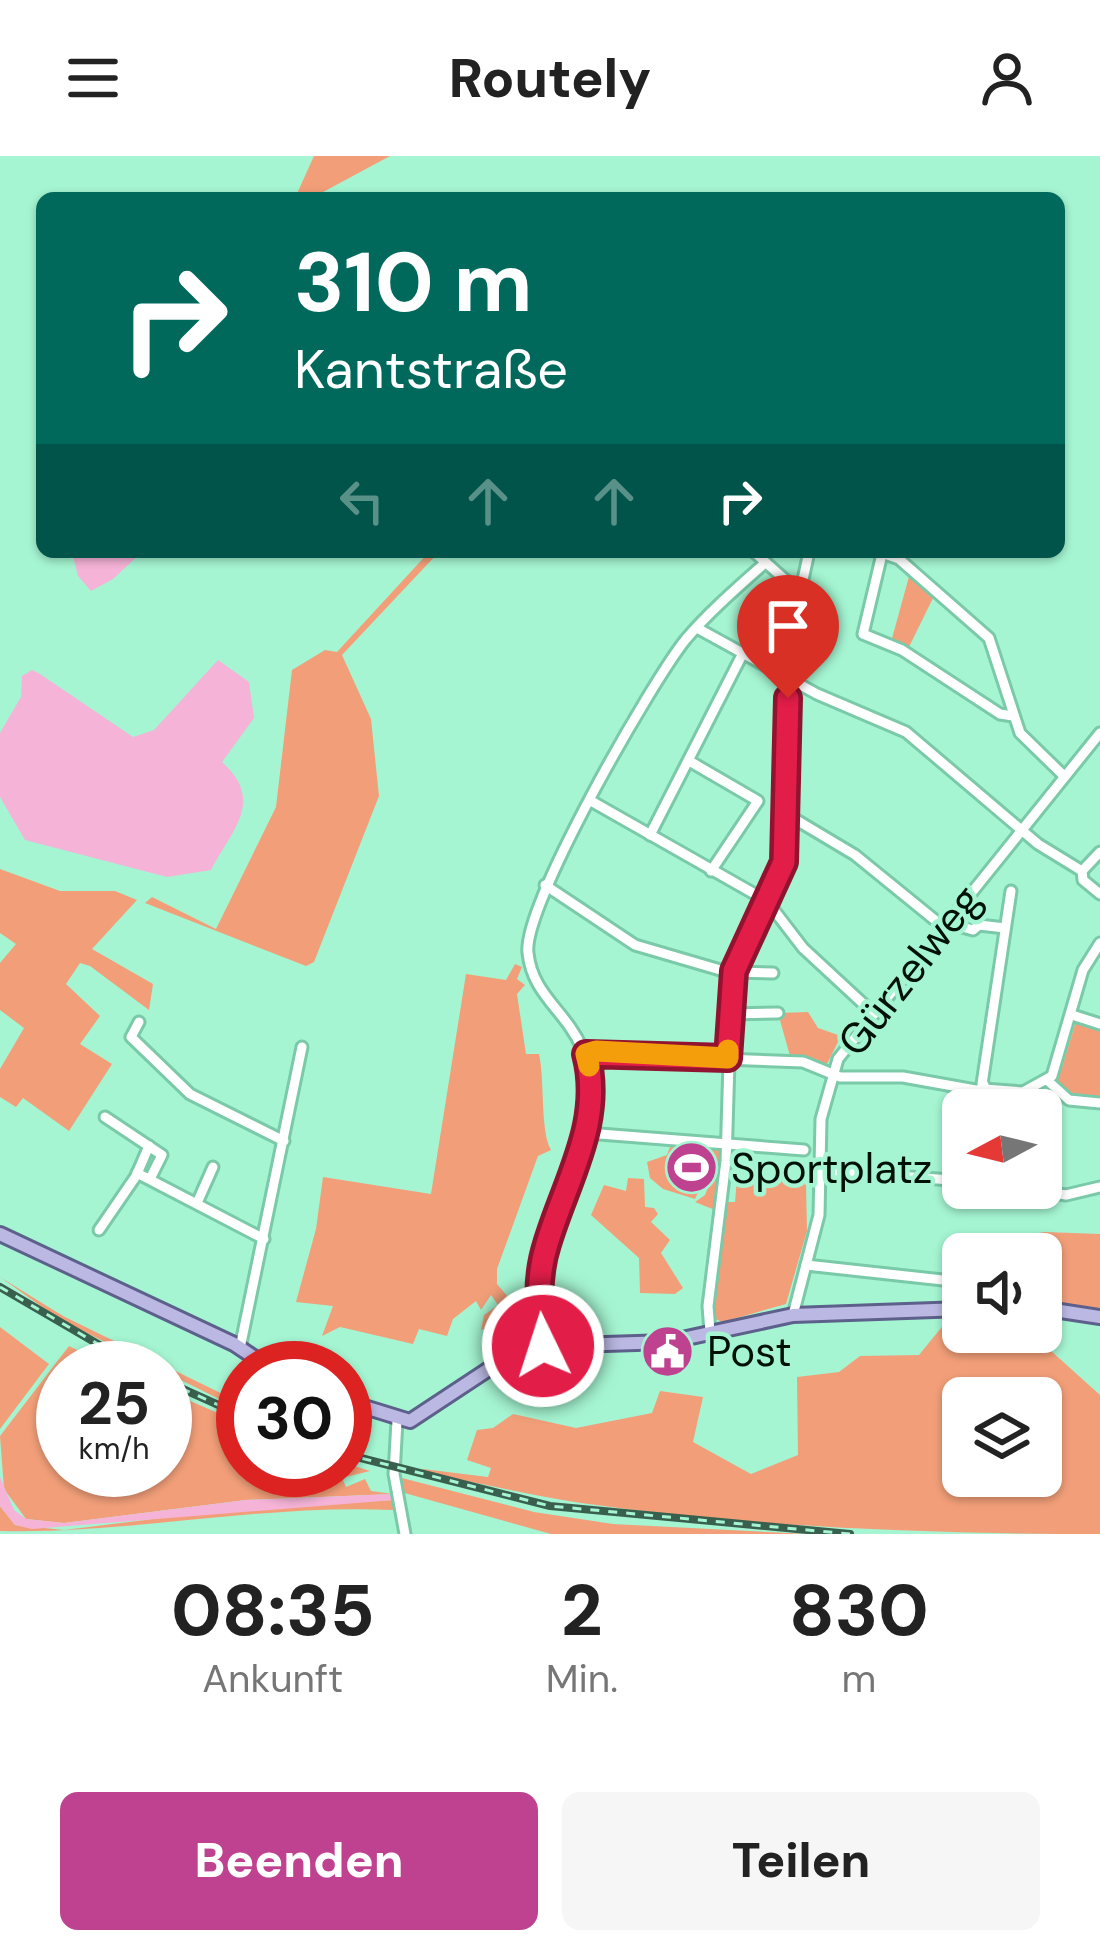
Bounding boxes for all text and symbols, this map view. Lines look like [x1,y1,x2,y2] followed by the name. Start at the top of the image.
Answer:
[449,43,651,114] text: Routely
[60,45,126,111] icon: menu
[974,45,1040,111] icon: person
[294,228,533,337] text: 310 m
[96,240,252,396] icon: right
[294,334,568,405] text: Kantstraße
[329,468,395,534] icon: left
[455,468,521,534] icon: ahead
[581,468,647,534] icon: ahead
[707,468,773,534] icon: right
[737,575,839,698] pin
[755,593,821,659] icon: arrive
[825,874,993,1067] street label: Gürzelweg
[942,1089,1062,1209] north arrow
[942,1089,1062,1497] map controls
[664,1140,720,1196] sports icon: Sportplatz
[731,1141,932,1196] place label: Sportplatz
[942,1233,1062,1353] button: sound
[480,1283,606,1409] position arrow
[640,1323,696,1379] public building icon: Post
[707,1324,792,1379] place label: Post
[216,1341,372,1497] speed limit sign: 30
[78,1364,150,1443] text: 25
[942,1377,1062,1497] button: layers
[79,1429,149,1468] text: km/h
[171,1564,375,1657] text: 08:35
[561,1564,603,1657] text: 2
[789,1564,929,1657] text: 830
[202,1653,343,1704] text: Ankunft
[546,1653,618,1704] text: Min.
[842,1653,876,1704] text: m
[60,1792,538,1930] button: Beenden
[562,1792,1040,1930] button: Teilen

